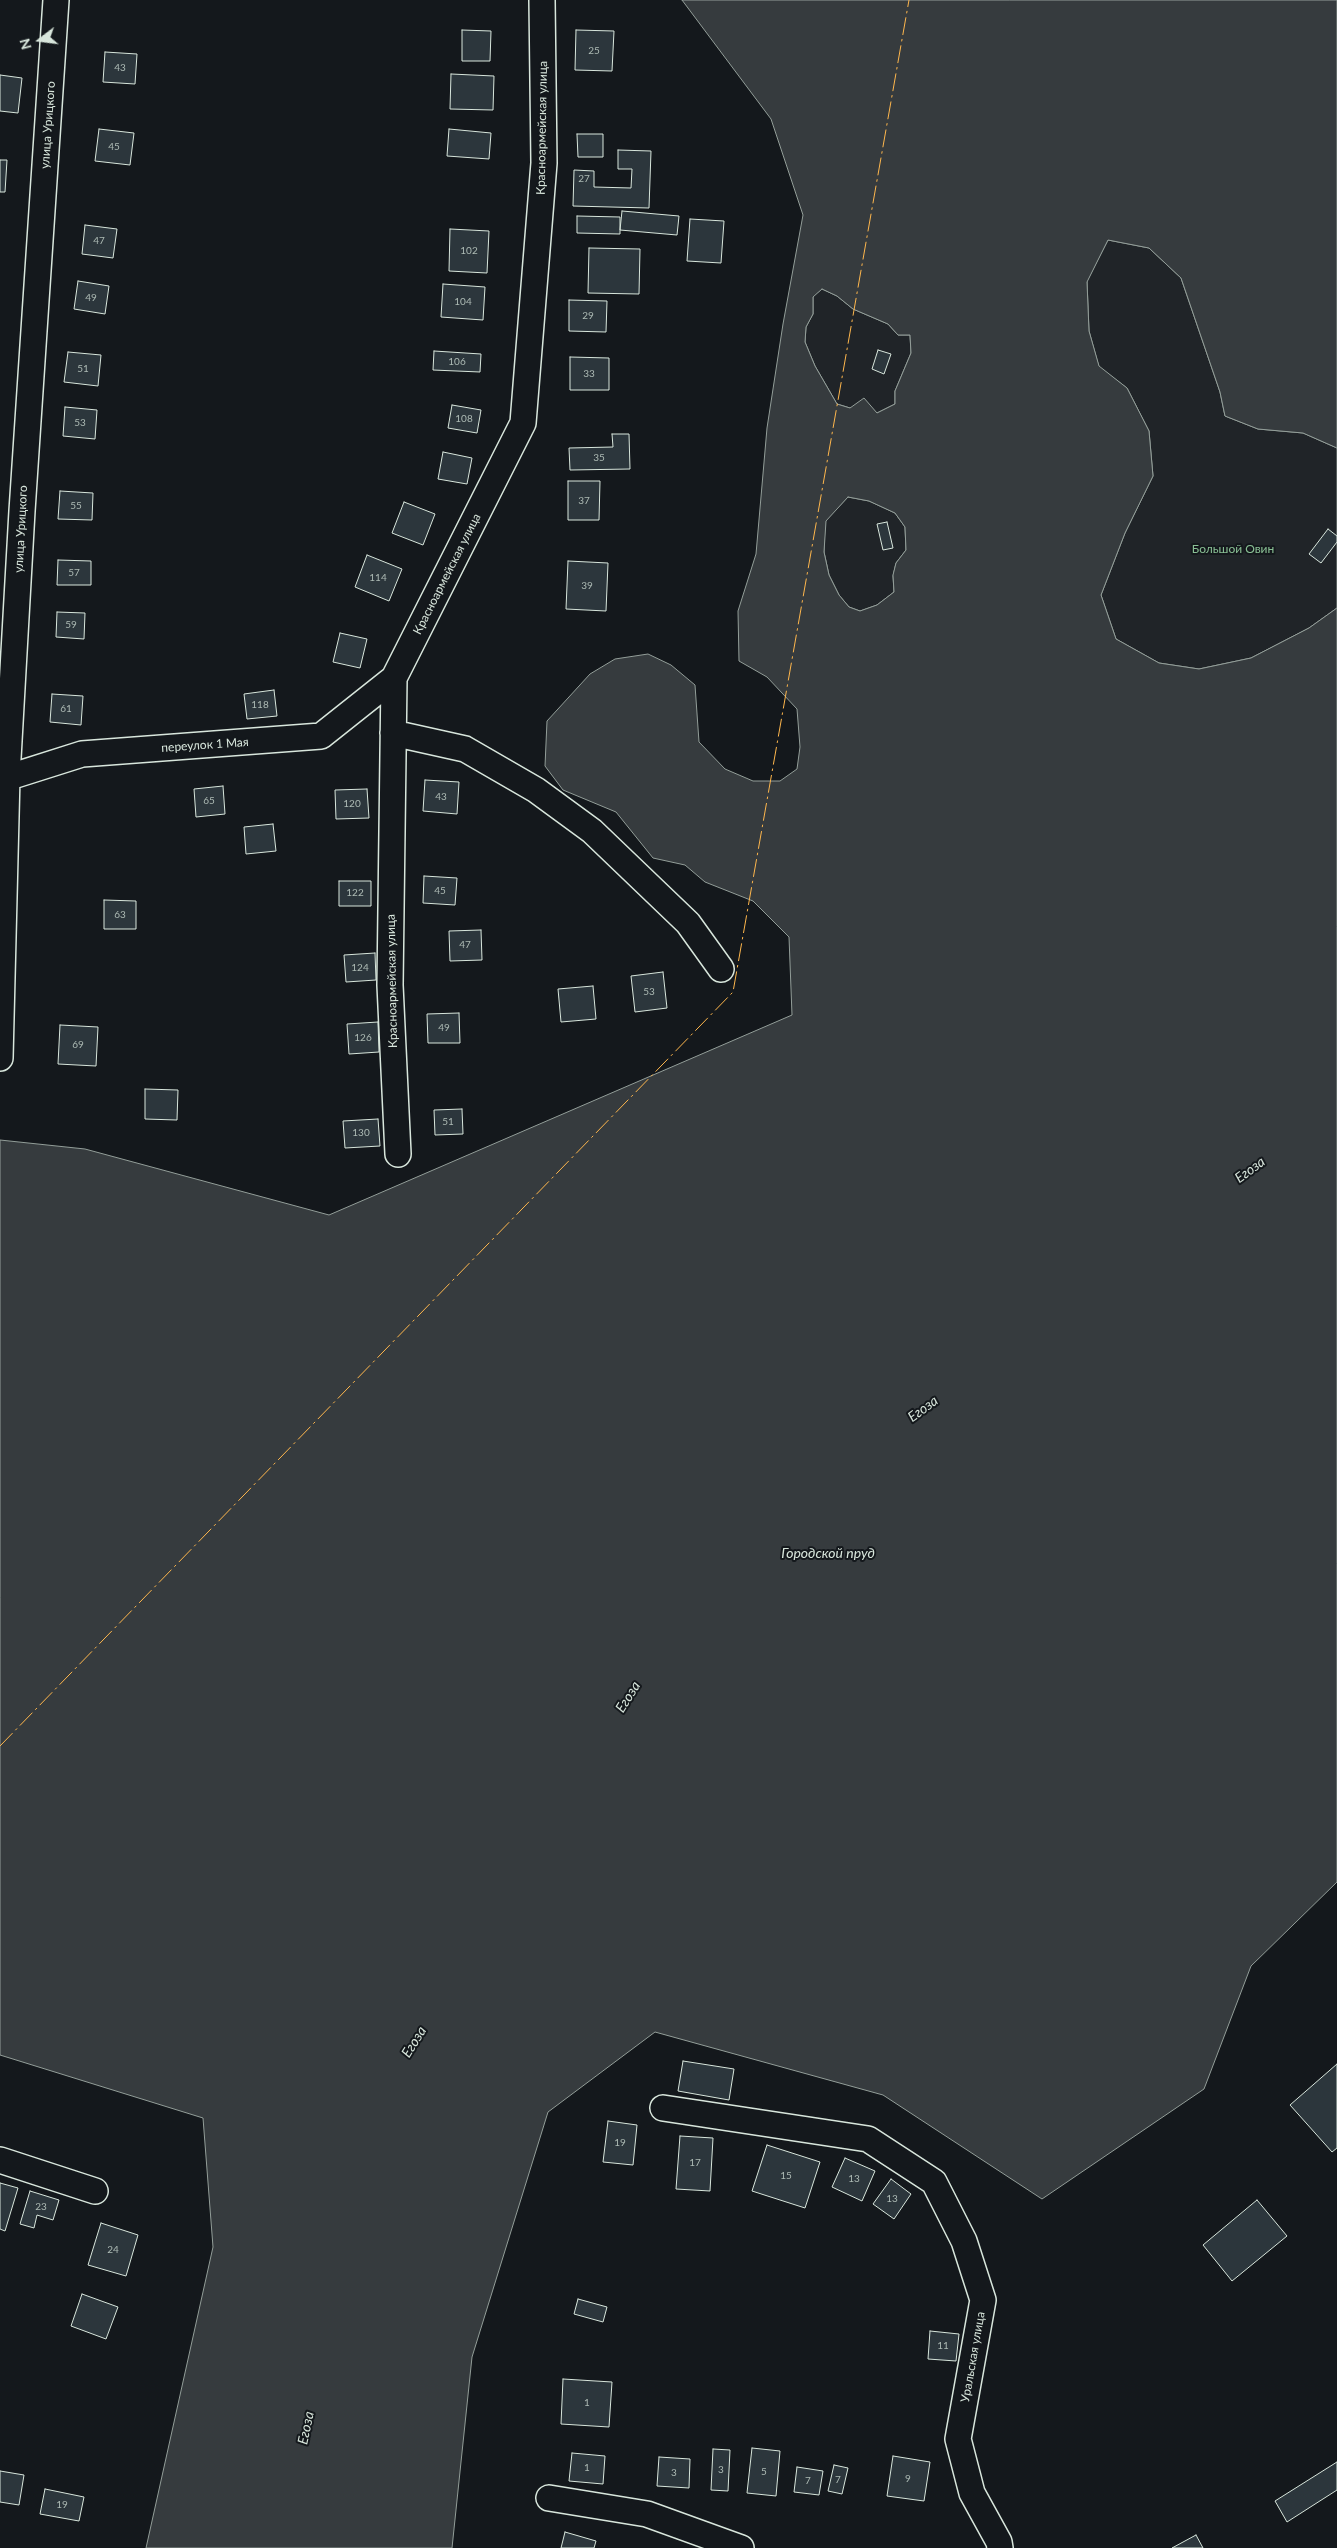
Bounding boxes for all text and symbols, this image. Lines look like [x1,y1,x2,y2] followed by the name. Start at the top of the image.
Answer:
[15,15,65,65] north arrow
[15,37,35,51] text: N
[588,45,600,57] house number: 25
[534,61,550,195] street label: Красноармейская улица
[114,62,126,74] house number: 43
[38,81,58,169] street label: улица Урицкого
[108,141,120,153] house number: 45
[578,173,590,185] house number: 27
[93,235,105,247] house number: 47
[460,245,478,257] house number: 102
[85,292,97,304] house number: 49
[454,296,472,308] house number: 104
[582,310,594,322] house number: 29
[448,356,466,368] house number: 106
[77,363,89,375] house number: 51
[583,368,595,380] house number: 33
[455,413,473,425] house number: 108
[74,417,86,429] house number: 53
[593,452,605,464] house number: 35
[12,485,30,573] street label: улица Урицкого
[578,495,590,507] house number: 37
[70,500,82,512] house number: 55
[410,511,484,637] street label: Красноармейская улица
[1192,542,1274,556] park label: Большой Овин
[68,567,80,579] house number: 57
[369,572,387,584] house number: 114
[581,580,593,592] house number: 39
[65,619,77,631] house number: 59
[251,699,269,711] house number: 118
[60,703,72,715] house number: 61
[161,735,249,755] street label: переулок 1 Мая
[435,791,447,803] house number: 43
[203,795,215,807] house number: 65
[343,798,361,810] house number: 120
[434,885,446,897] house number: 45
[346,887,364,899] house number: 122
[114,909,126,921] house number: 63
[384,914,400,1048] street label: Красноармейская улица
[459,939,471,951] house number: 47
[351,962,369,974] house number: 124
[643,986,655,998] house number: 53
[438,1022,450,1034] house number: 49
[354,1032,372,1044] house number: 126
[72,1039,84,1051] house number: 69
[442,1116,454,1128] house number: 51
[352,1127,370,1139] house number: 130
[1232,1153,1268,1187] water label: Егоза
[905,1392,941,1426] water label: Егоза
[781,1545,875,1561] water label: Городской пруд
[612,1678,644,1716] water label: Егоза
[398,2023,430,2061] water label: Егоза
[614,2137,626,2149] house number: 19
[689,2157,701,2169] house number: 17
[780,2170,792,2182] house number: 15
[848,2173,860,2185] house number: 13
[886,2193,898,2205] house number: 13
[35,2201,47,2213] house number: 23
[107,2244,119,2256] house number: 24
[958,2311,988,2403] street label: Уральская улица
[937,2340,949,2352] house number: 11
[584,2397,590,2409] house number: 1
[294,2410,318,2446] water label: Егоза
[584,2462,590,2474] house number: 1
[718,2464,724,2476] house number: 3
[761,2466,767,2478] house number: 5
[671,2467,677,2479] house number: 3
[905,2473,911,2485] house number: 9
[835,2474,841,2486] house number: 7
[805,2475,811,2487] house number: 7
[56,2499,68,2511] house number: 19

